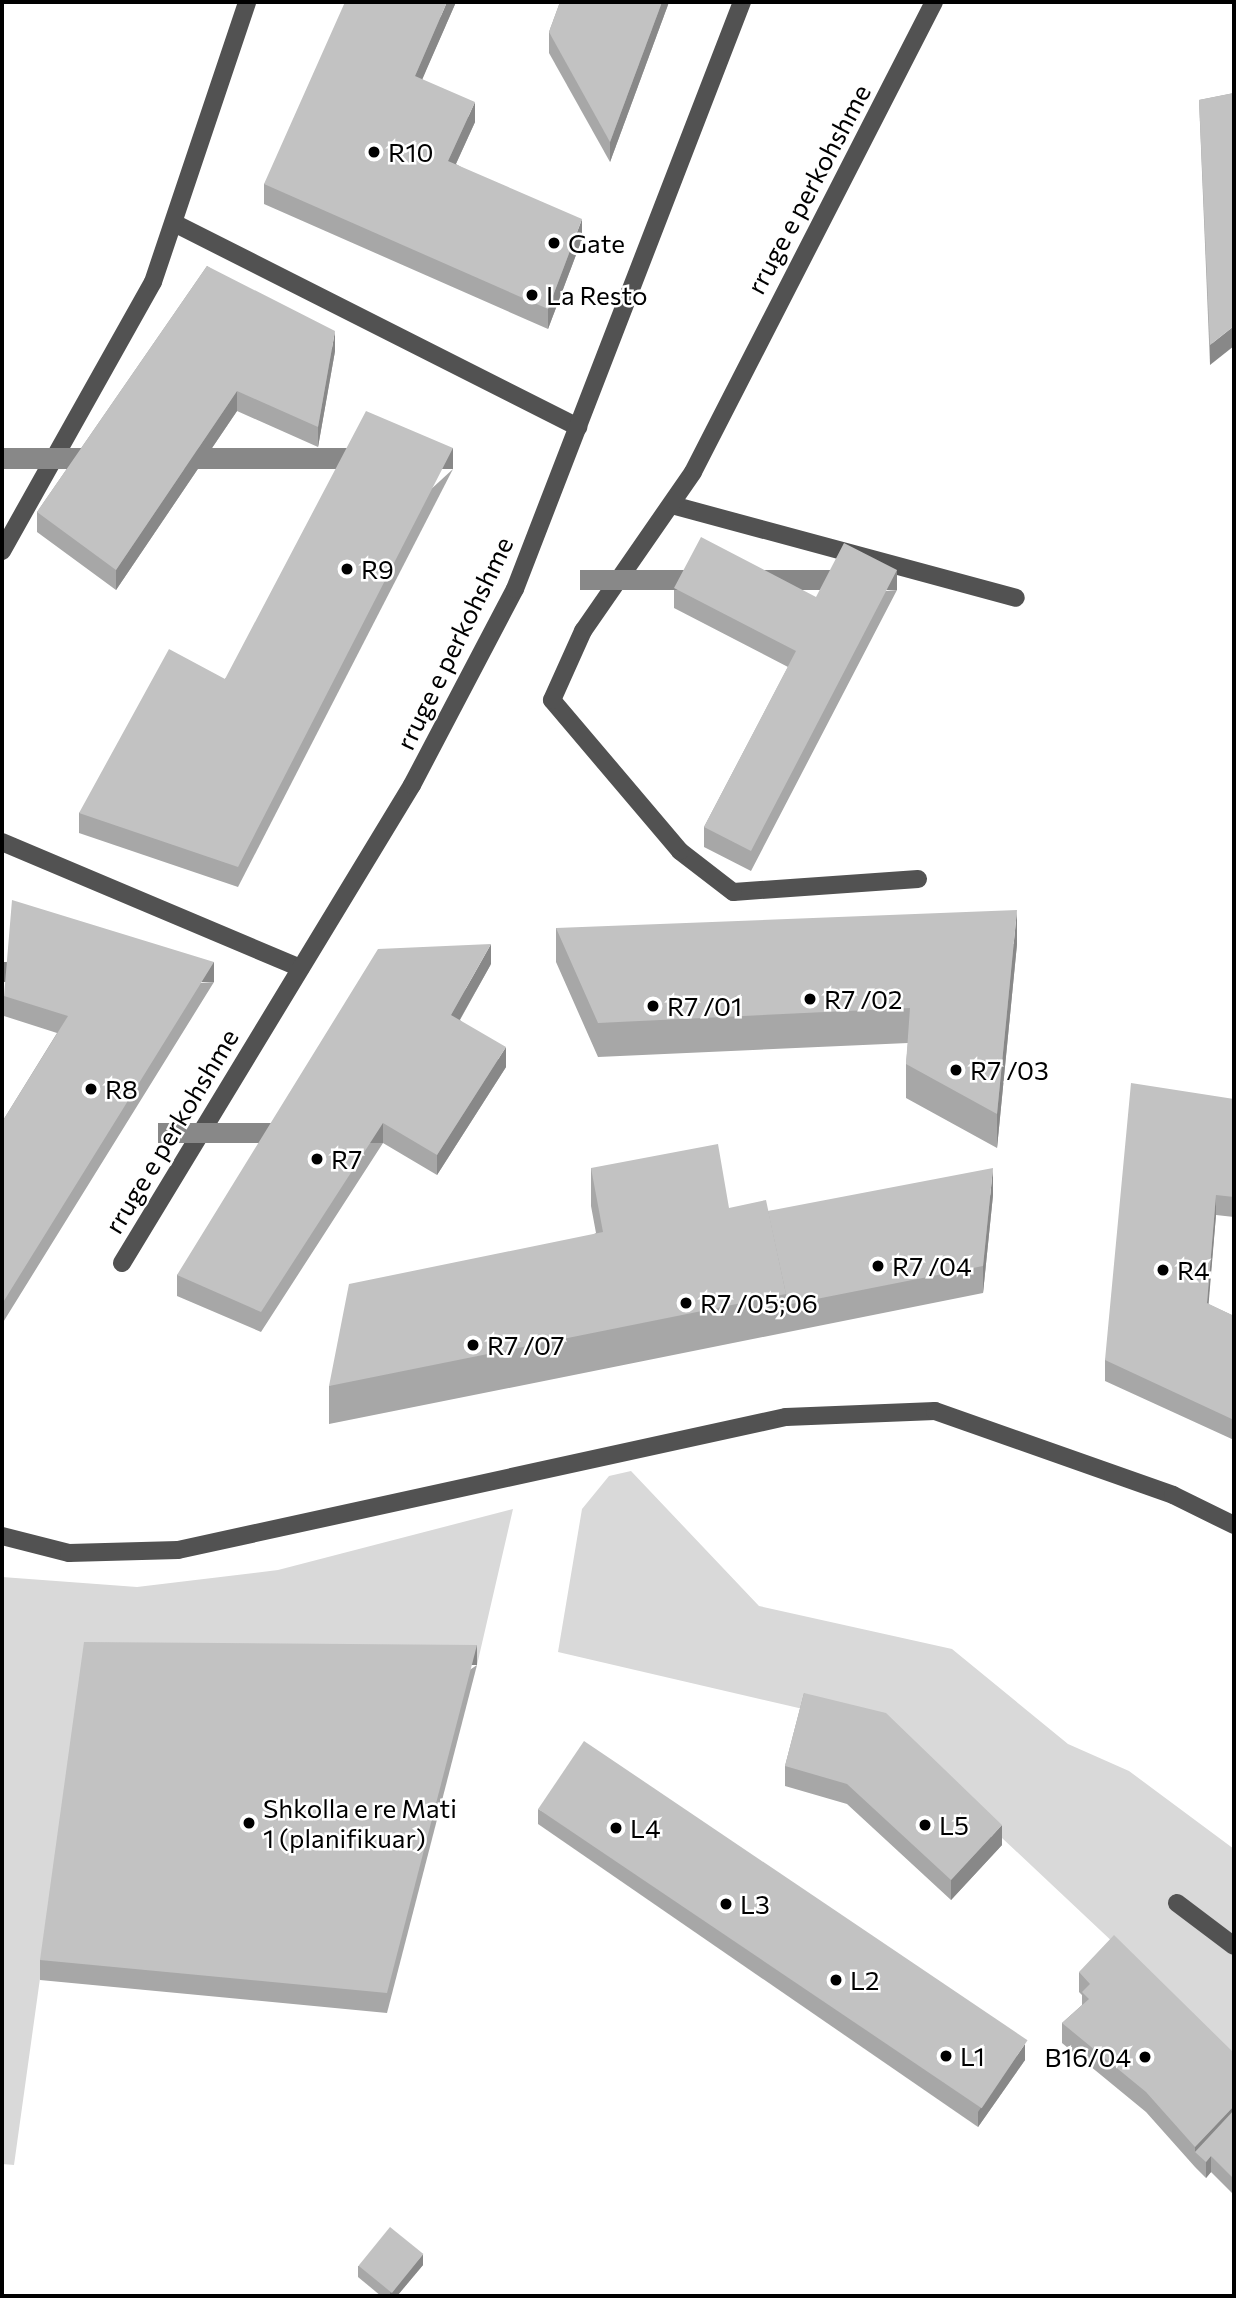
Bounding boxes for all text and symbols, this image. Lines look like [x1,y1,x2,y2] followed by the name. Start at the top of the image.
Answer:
[740,79,876,299] street label: rruge e perkohshme
[388,136,433,168] place label: R10
[366,144,382,160] marker: R10
[568,227,625,259] place label: Gate
[546,235,562,251] marker: Gate
[546,279,648,311] place label: La Resto
[524,287,540,303] marker: La Resto
[389,531,519,755] street label: rruge e perkohshme
[361,553,394,585] place label: R9
[339,561,355,577] marker: R9
[824,983,902,1015] place label: R7 /02
[667,990,742,1022] place label: R7 /01
[802,991,818,1007] marker: R7 /02
[645,998,661,1014] marker: R7 /01
[98,1023,244,1239] street label: rruge e perkohshme
[970,1054,1049,1086] place label: R7 /03
[948,1062,964,1078] marker: R7 /03
[105,1073,138,1105] place label: R8
[83,1081,99,1097] marker: R8
[331,1143,362,1175] place label: R7
[309,1151,325,1167] marker: R7
[892,1250,972,1282] place label: R7 /04
[1177,1254,1210,1286] place label: R4
[870,1258,886,1274] marker: R7 /04
[1155,1262,1171,1278] marker: R4
[700,1287,818,1319] place label: R7 /05;06
[678,1295,694,1311] marker: R7 /05;06
[487,1329,565,1361] place label: R7 /07
[465,1337,481,1353] marker: R7 /07
[263,1792,457,1854] place label: Shkolla e re Mati 1 (planifikuar)
[939,1809,969,1841] place label: L5
[630,1812,660,1844] place label: L4
[241,1815,257,1831] marker: Shkolla e re Mati 1 (planifikuar)
[917,1817,933,1833] marker: L5
[608,1820,624,1836] marker: L4
[740,1888,770,1920] place label: L3
[718,1896,734,1912] marker: L3
[850,1964,879,1996] place label: L2
[828,1972,844,1988] marker: L2
[960,2040,985,2072] place label: L1
[1044,2041,1131,2073] place label: B16/04
[938,2048,954,2064] marker: L1
[1137,2049,1153,2065] marker: B16/04

